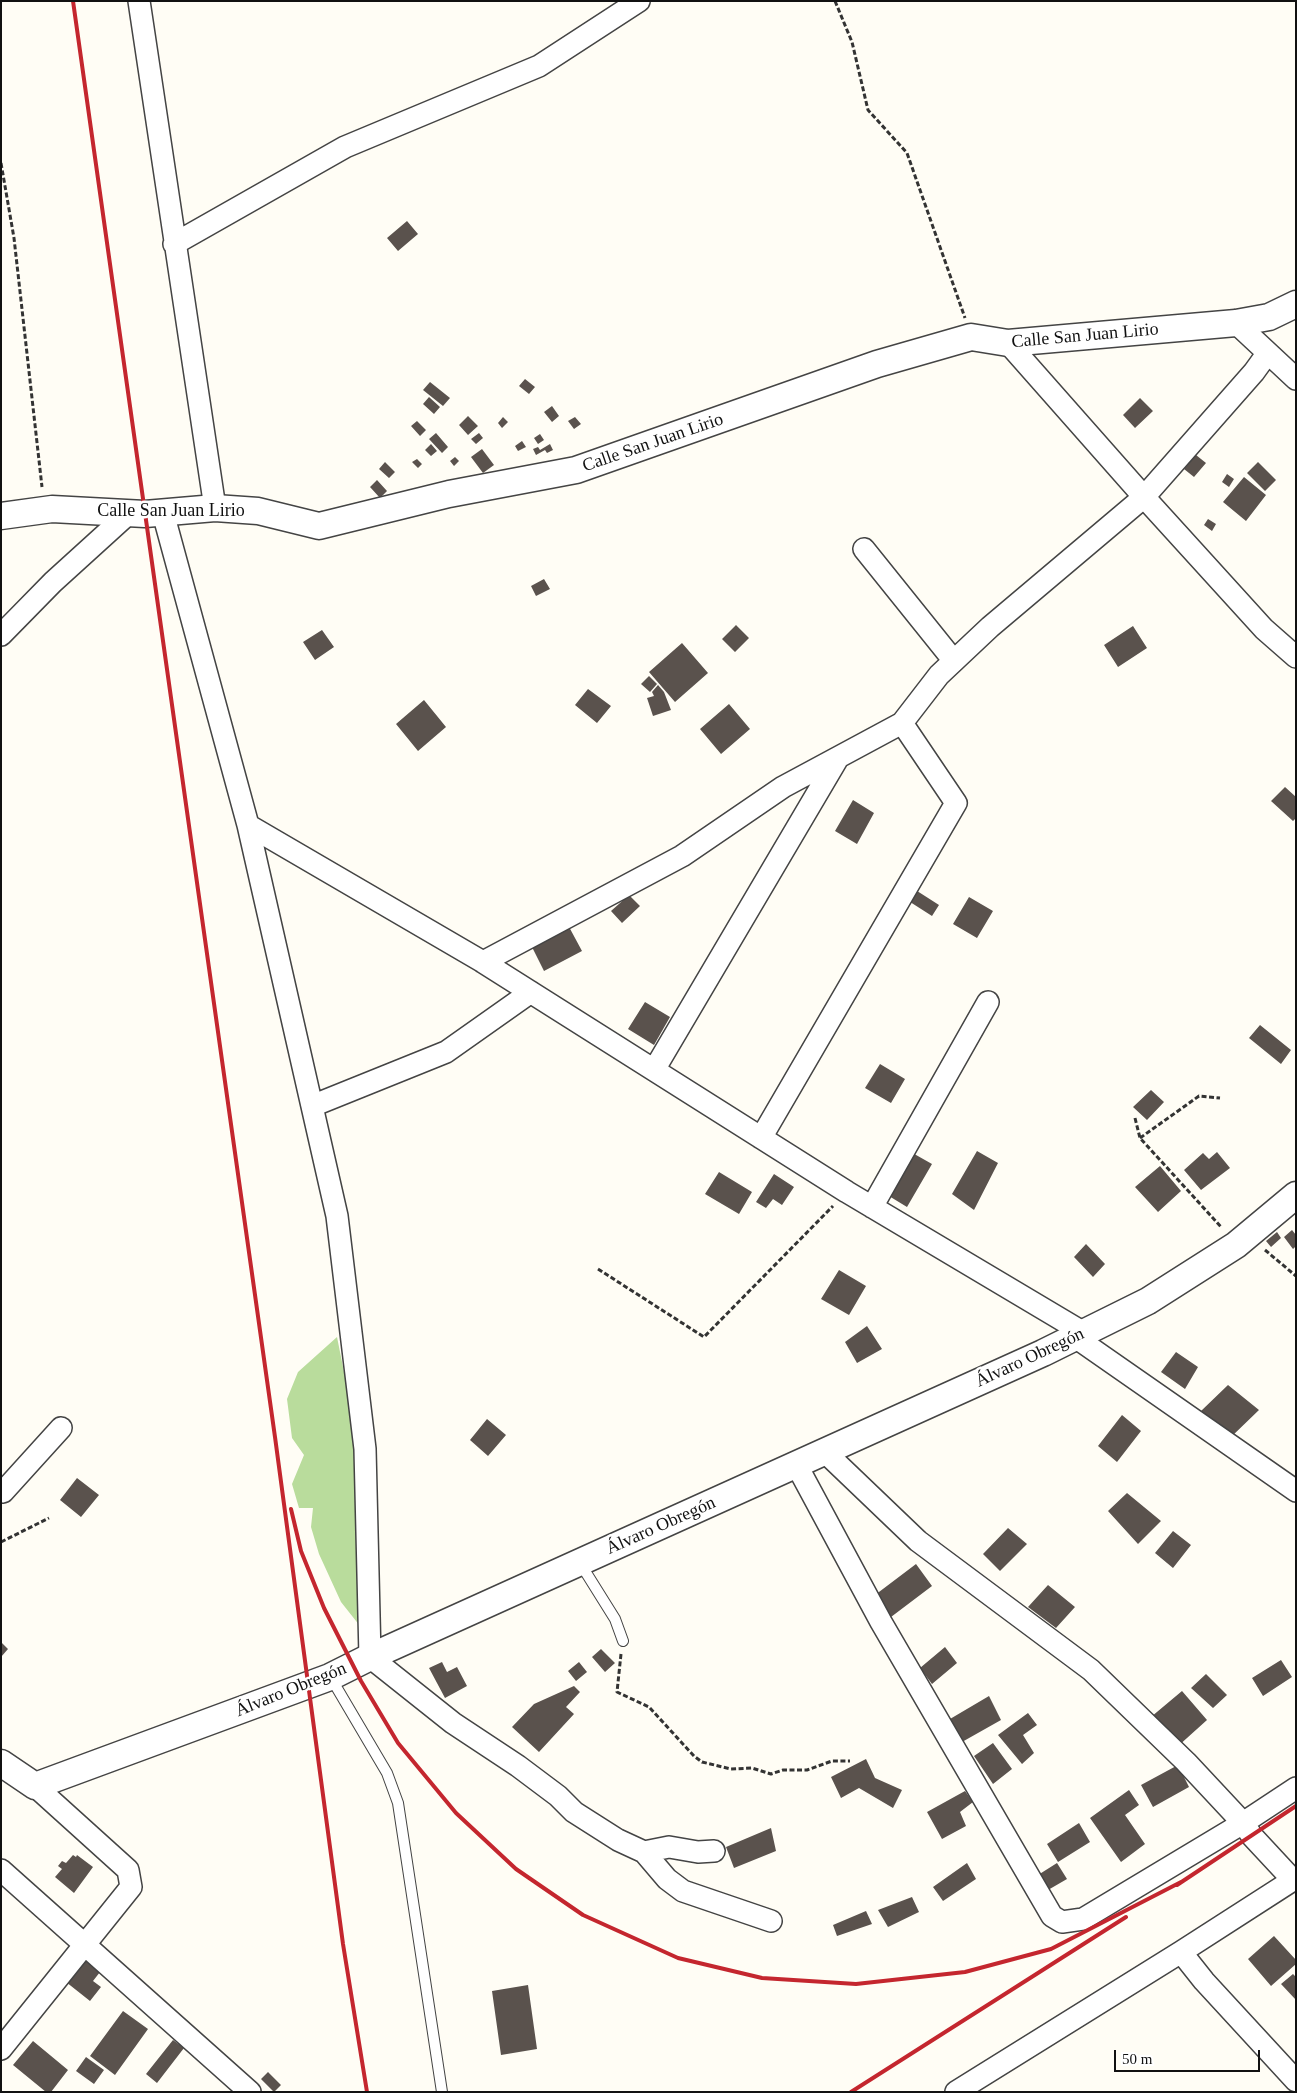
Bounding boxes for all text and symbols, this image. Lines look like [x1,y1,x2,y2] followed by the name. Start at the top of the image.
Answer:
[1011,319,1159,353] street label: Calle San Juan Lirio
[580,409,726,477] street label: Calle San Juan Lirio
[97,500,245,522] street label: Calle San Juan Lirio
[972,1323,1088,1393] street label: Álvaro Obregón
[603,1492,719,1560] street label: Álvaro Obregón
[232,1658,350,1722] street label: Álvaro Obregón
[1117,2040,1263,2072] scale bar
[1122,2051,1152,2067] text: 50 m

